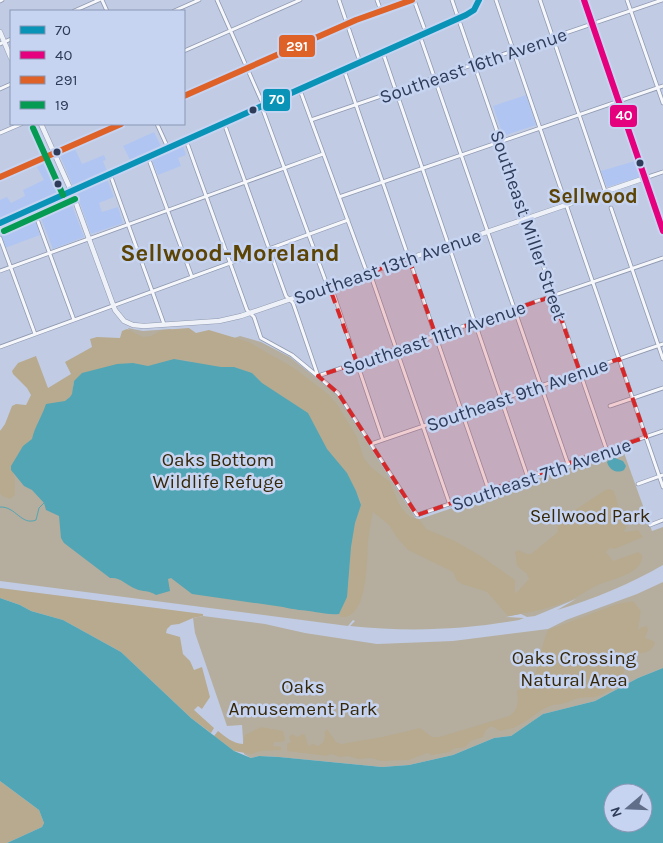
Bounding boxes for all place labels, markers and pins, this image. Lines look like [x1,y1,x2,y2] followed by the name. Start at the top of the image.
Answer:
[248,105,258,115] unlabelled marker
[52,147,62,157] unlabelled marker
[635,158,645,168] unlabelled marker
[53,179,63,189] unlabelled marker

